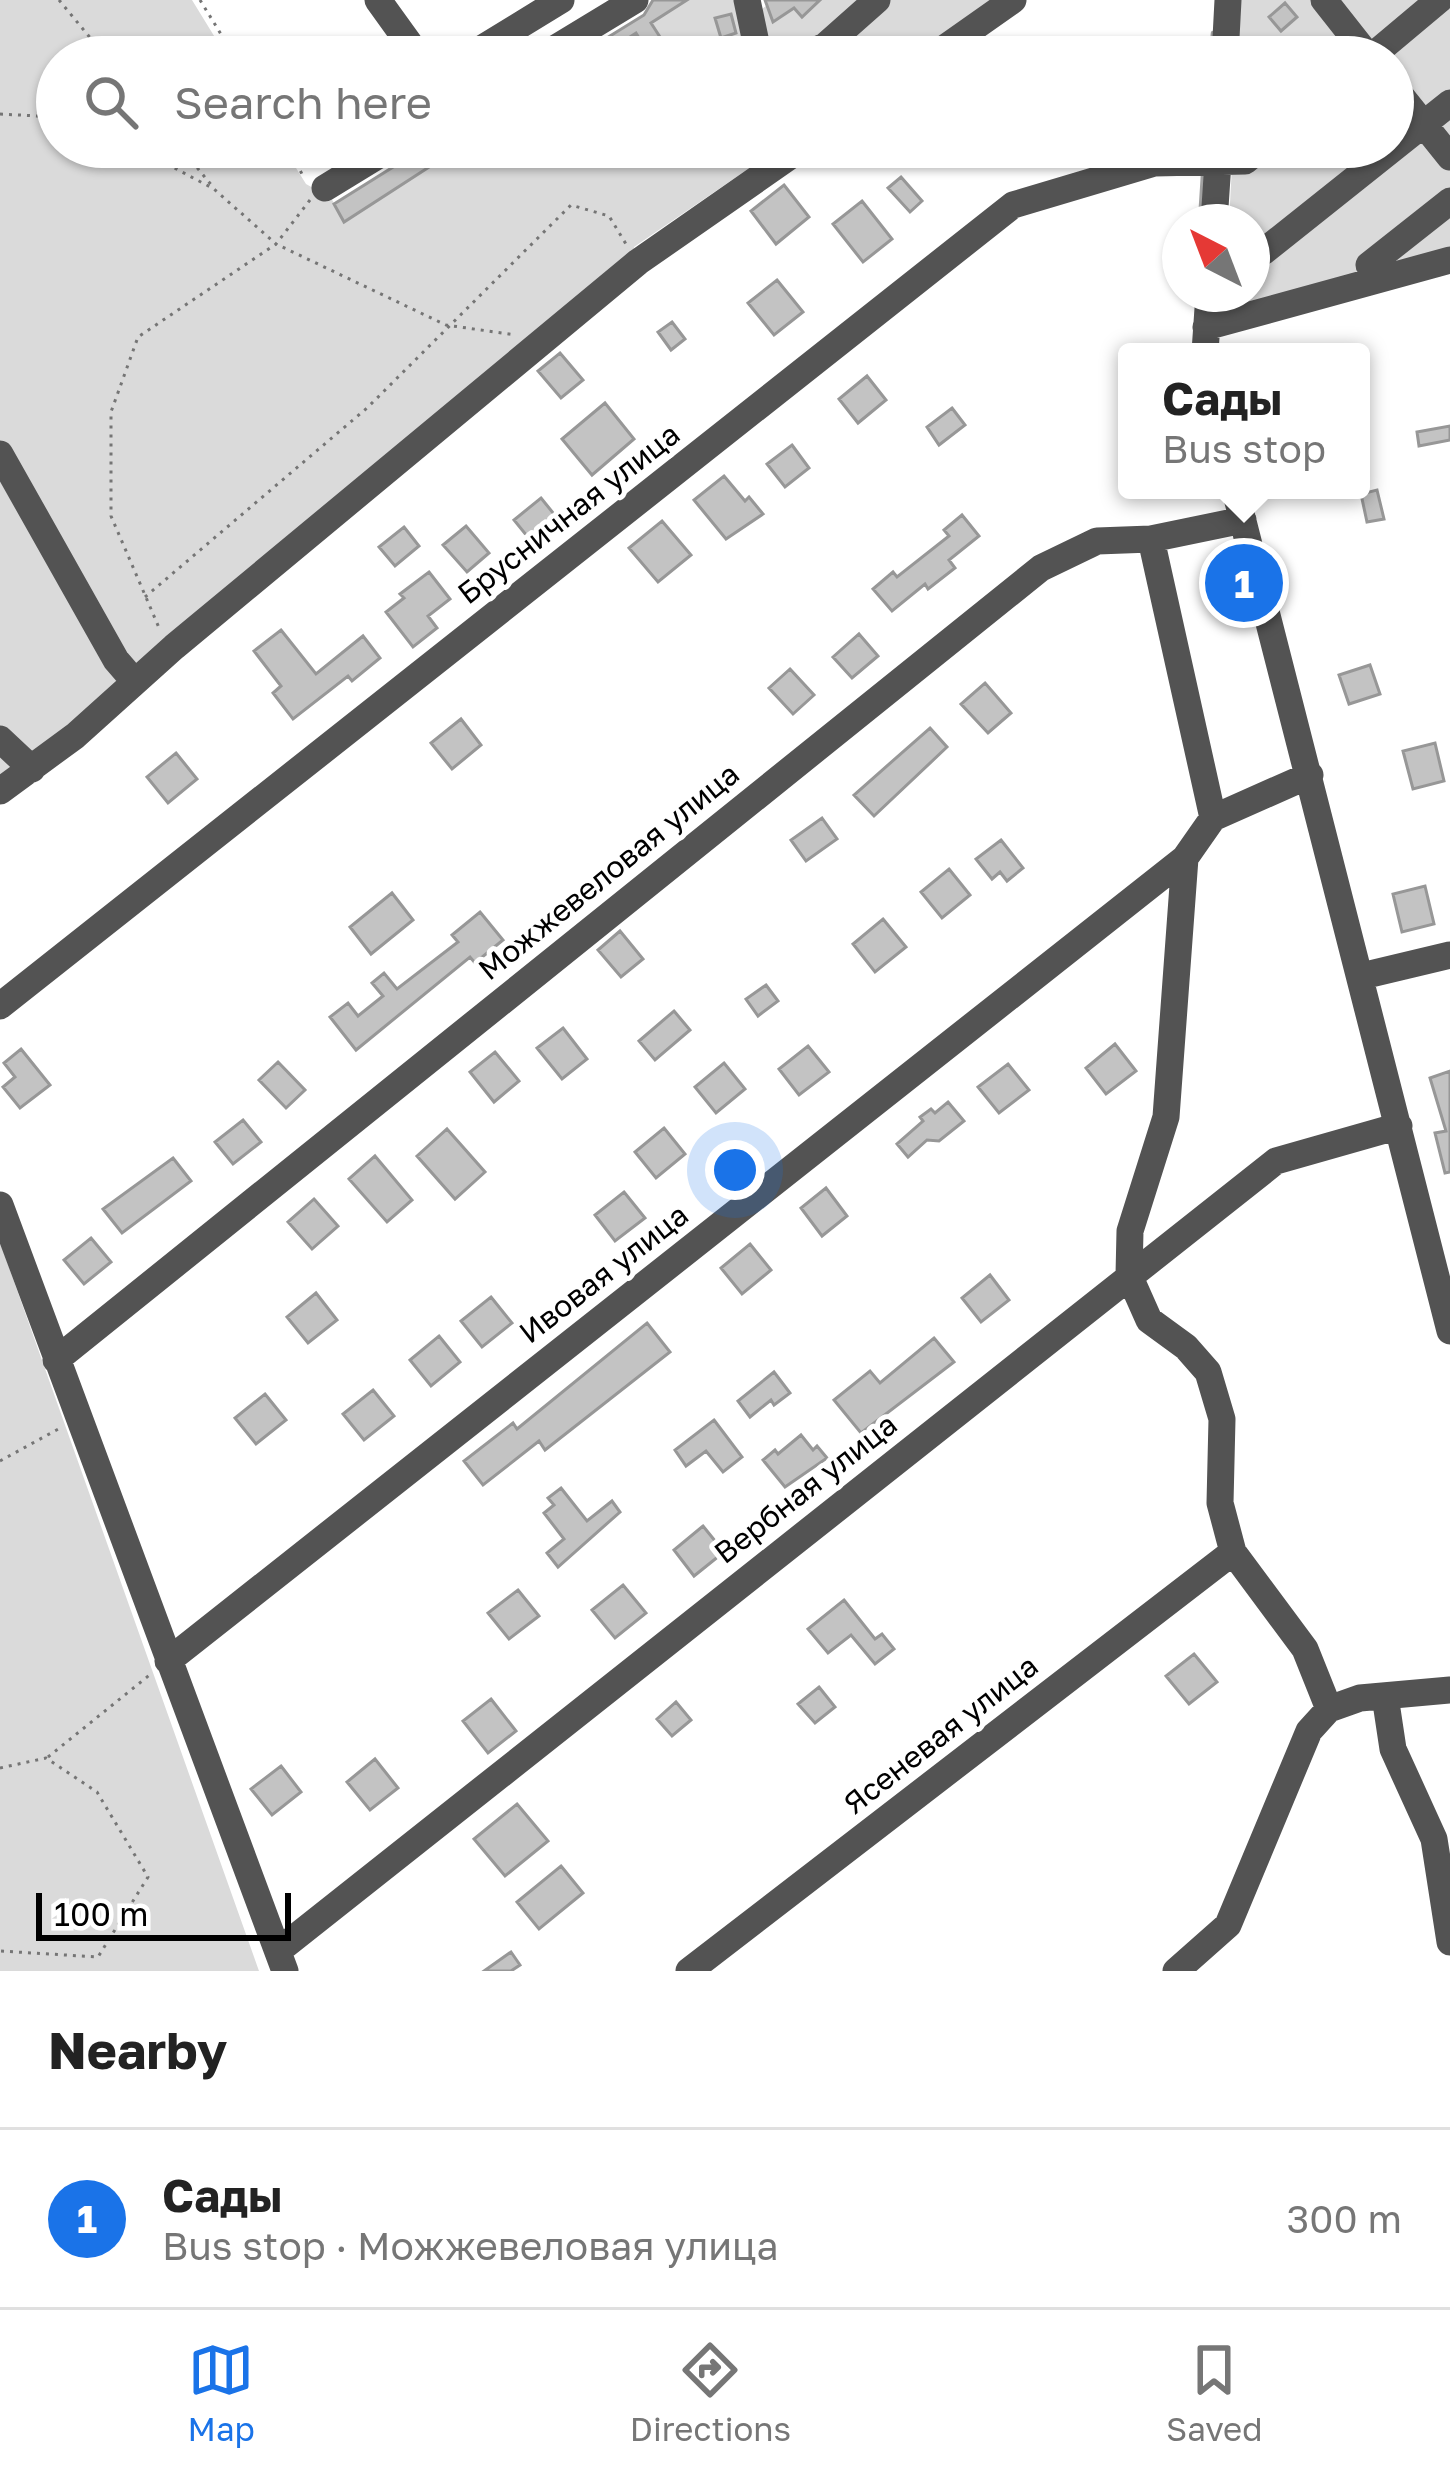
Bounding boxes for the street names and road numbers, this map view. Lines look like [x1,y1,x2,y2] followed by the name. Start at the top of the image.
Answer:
[450,415,686,611] street label: Брусничная улица
[471,755,746,987] street label: Можжевеловая улица
[512,1196,695,1350] street label: Ивовая улица
[707,1406,904,1571] street label: Вербная улица
[836,1647,1045,1821] street label: Ясеневая улица

